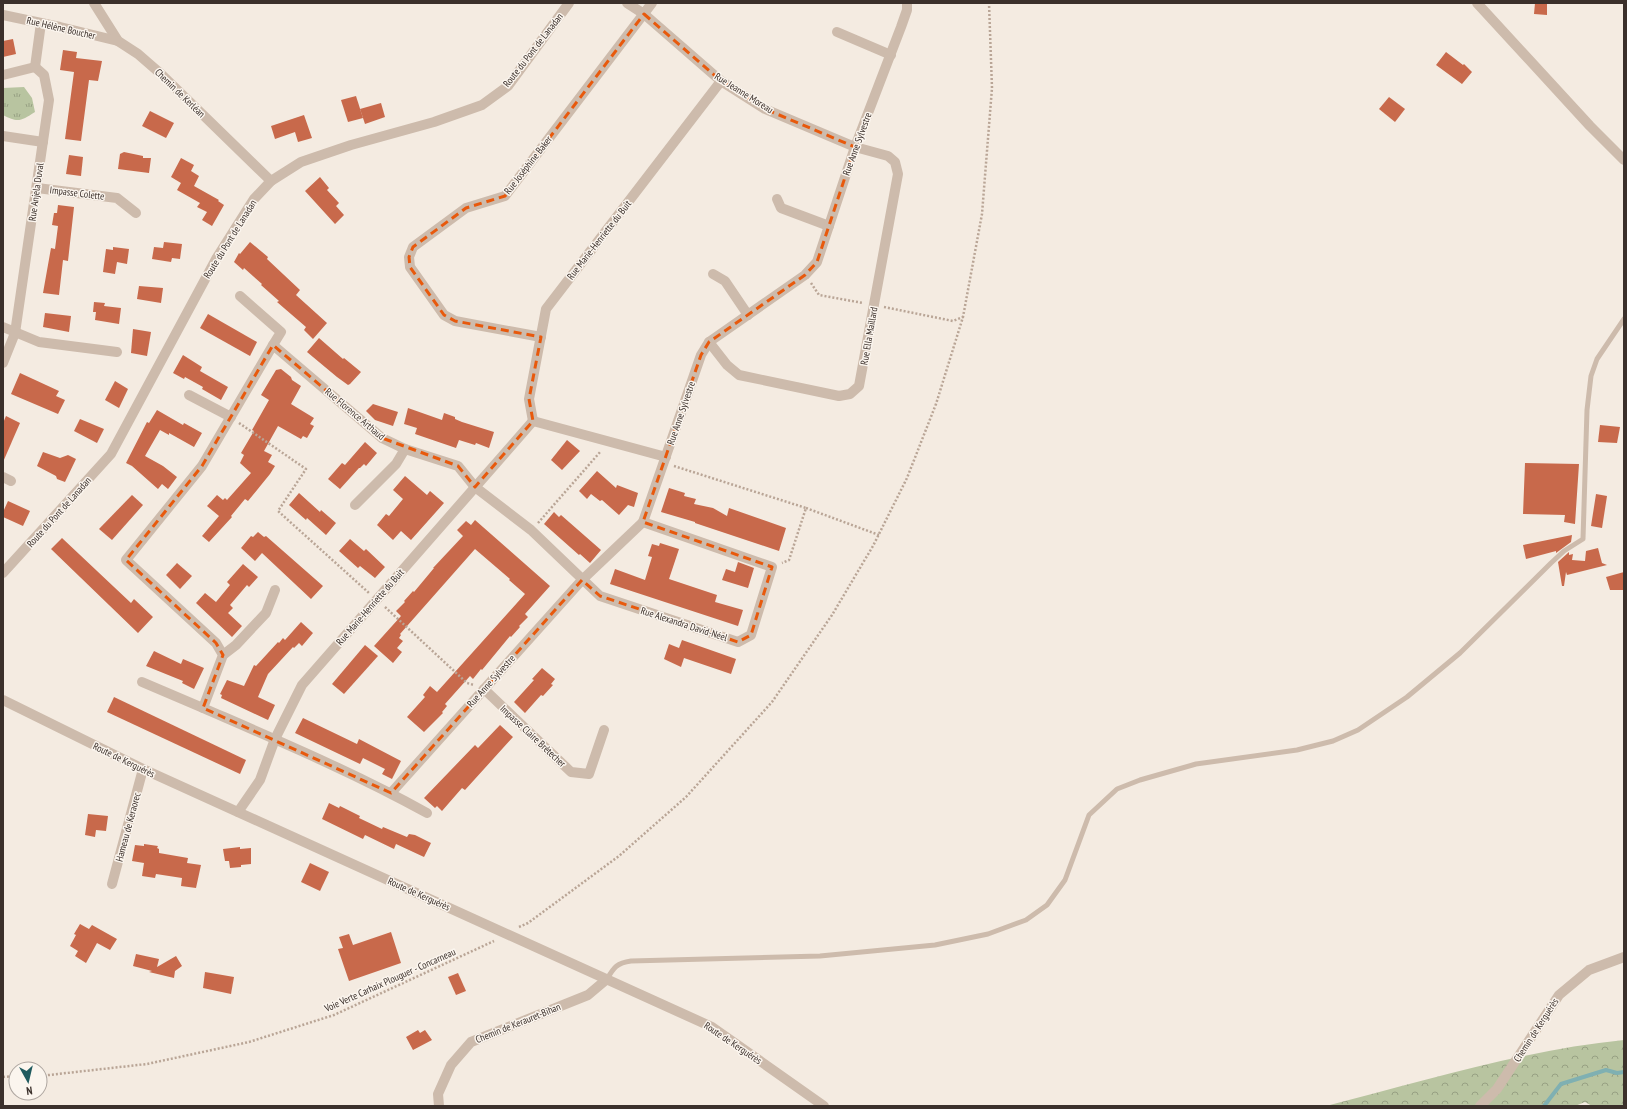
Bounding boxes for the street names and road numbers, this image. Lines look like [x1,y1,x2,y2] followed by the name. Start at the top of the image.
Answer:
[500,10,566,90] street label: Route du Pont de Lanadan
[25,14,97,42] street label: Rue Hélène Boucher
[152,66,208,120] street label: Chemin de Kerléan
[712,70,776,116] street label: Rue Jeanne Moreau
[840,111,874,177] street label: Rue Anne Sylvestre
[501,133,555,197] street label: Rue Joséphine Baker
[25,161,47,222] street label: Rue Anjela Duval
[49,183,105,203] street label: Impasse Colette
[201,197,259,281] street label: Route du Pont de Lanadan
[564,198,634,282] street label: Rue Marie-Henriette du Buit
[857,306,881,366] street label: Rue Ella Maillard
[664,380,698,446] street label: Rue Anne Sylvestre
[322,385,388,443] street label: Rue Florence Arthaud
[24,474,94,550] street label: Route du Pont de Lanadan
[333,566,407,648] street label: Rue Marie-Henriette du Buit
[639,604,730,644] street label: Rue Alexandra David-Néel
[464,652,518,710] street label: Rue Anne Sylvestre
[497,702,569,770] street label: Impasse Claire Brétecher
[91,739,158,781] street label: Route de Kerguérès
[113,791,144,863] street label: Hameau de Keraorec
[386,874,453,914] street label: Route de Kerguérès
[322,945,458,1015] street label: Voie Verte Carhaix Plouguer - Concarneau
[1511,995,1562,1064] street label: Chemin de Kerguérès
[474,1000,562,1046] street label: Chemin de Kerauret-Bihan
[702,1019,765,1067] street label: Route de Kerguérès

